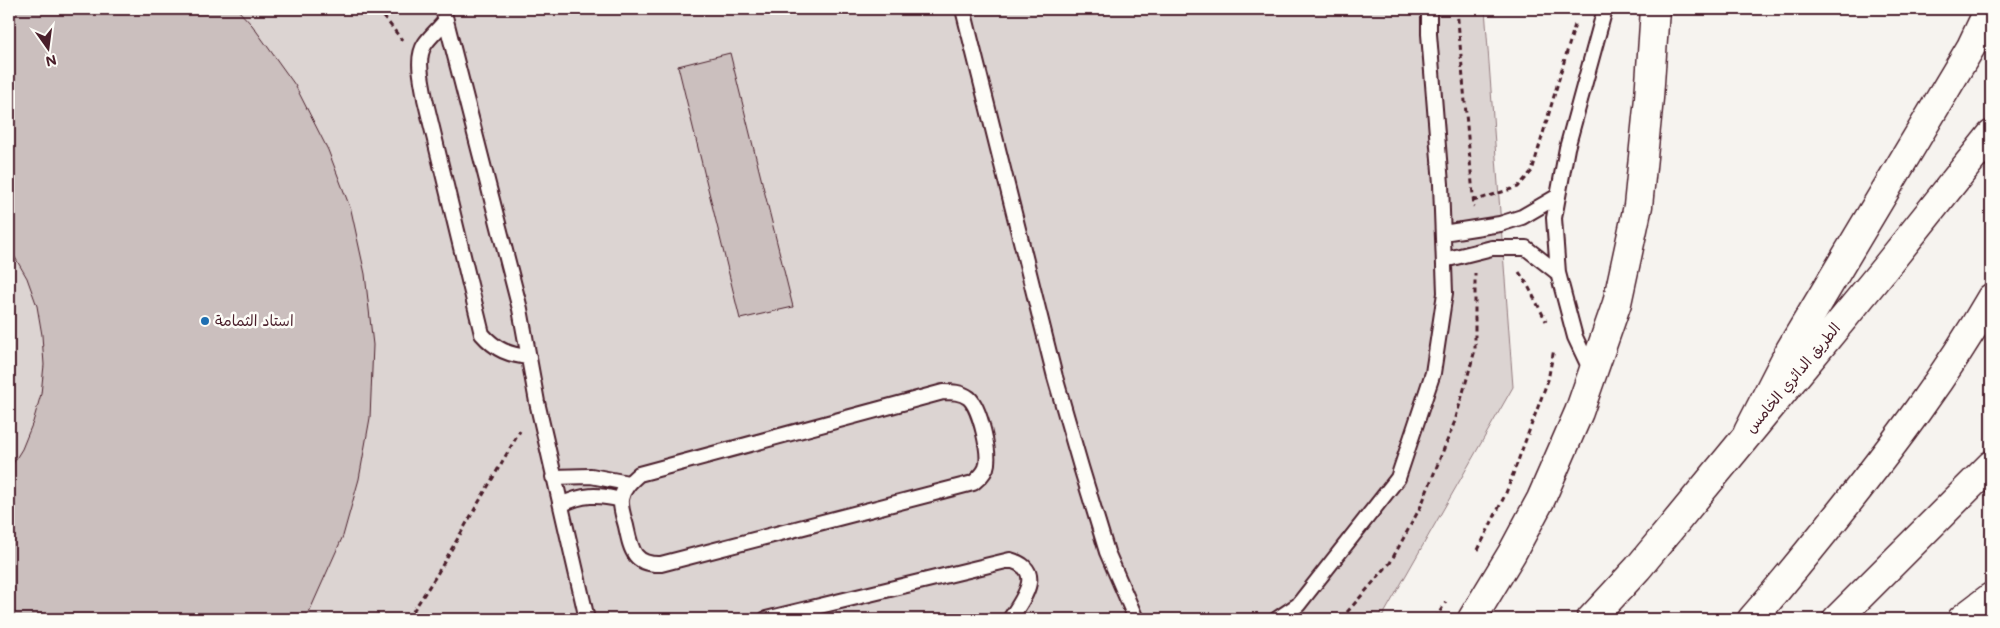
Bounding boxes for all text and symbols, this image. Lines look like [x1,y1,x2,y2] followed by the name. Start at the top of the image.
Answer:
[22,22,72,72] north arrow
[44,51,59,72] text: N
[215,310,294,330] place label: استاد الثمامة
[199,315,211,327] marker: استاد الثمامة
[1740,318,1846,438] street label: الطريق الدائري الخامس

